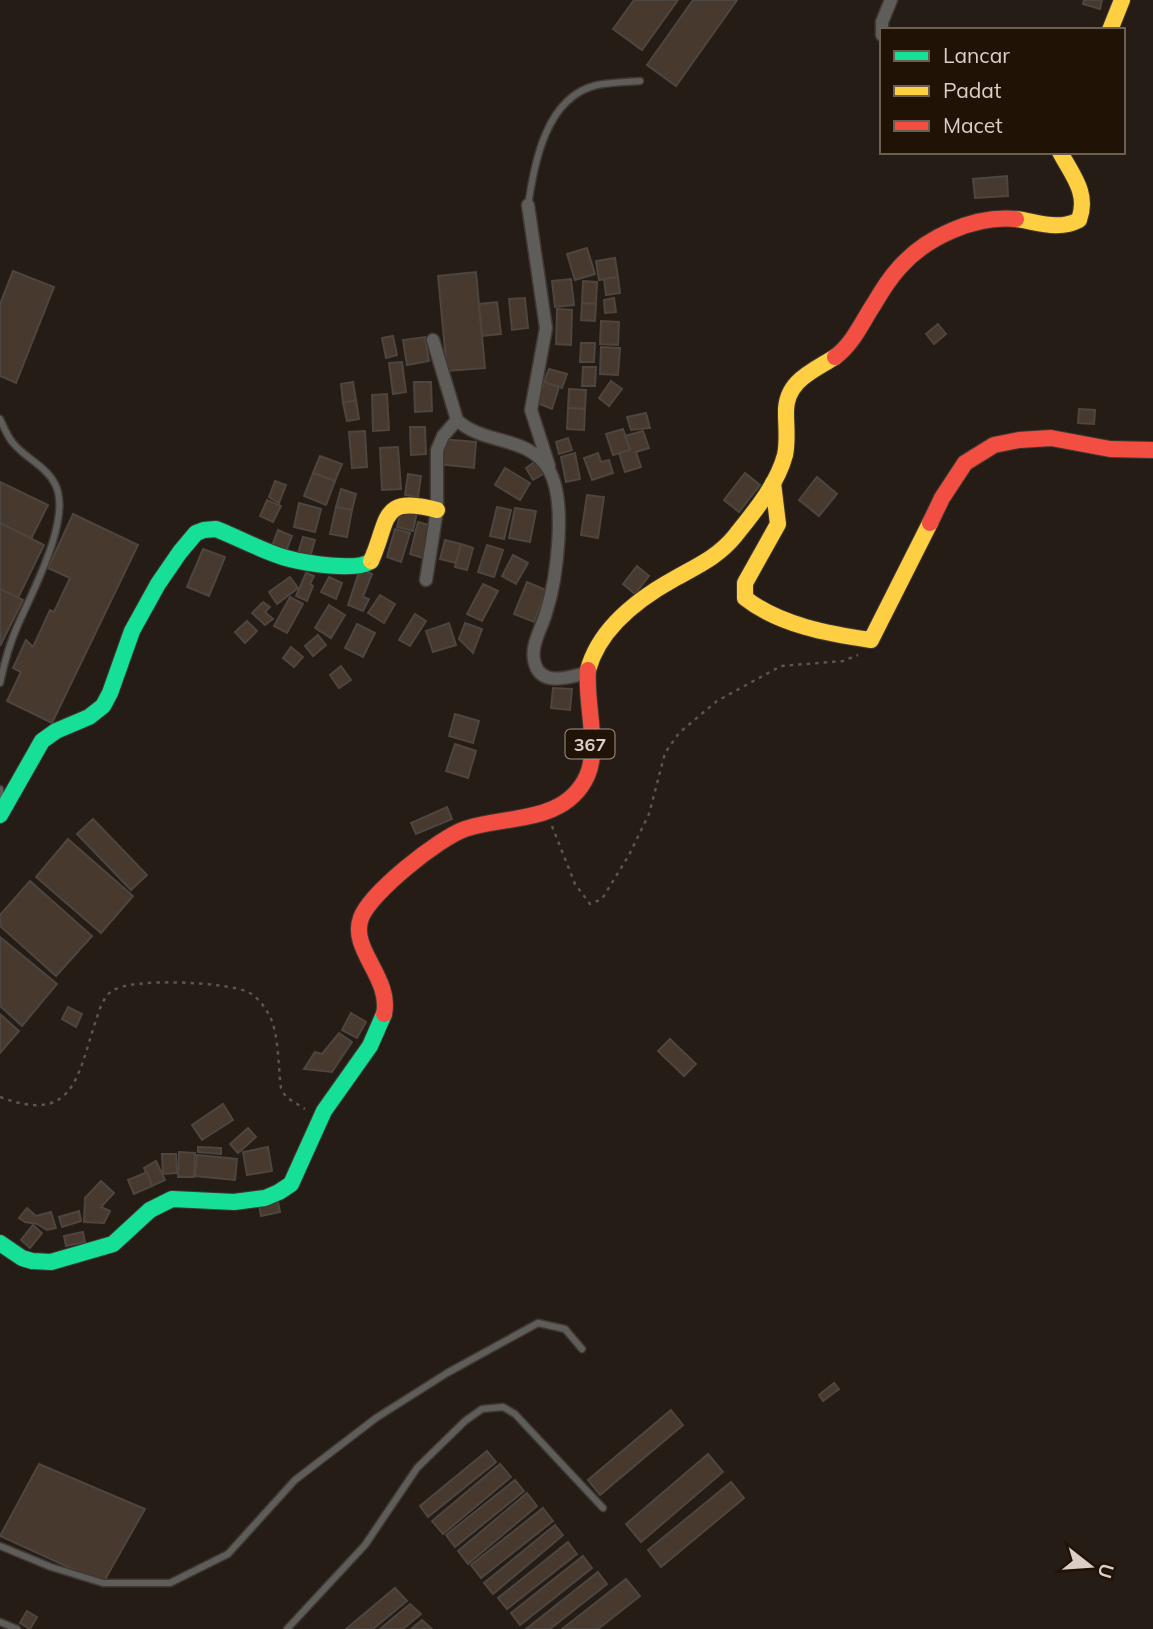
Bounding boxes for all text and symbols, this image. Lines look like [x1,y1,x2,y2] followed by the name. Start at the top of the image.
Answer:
[880,28,1125,154] legend
[943,42,1010,68] text: Lancar
[943,77,1001,103] text: Padat
[943,112,1003,138] text: Macet
[566,730,614,758] road number: 367
[1055,1531,1125,1601] north arrow
[1093,1561,1120,1581] text: U

